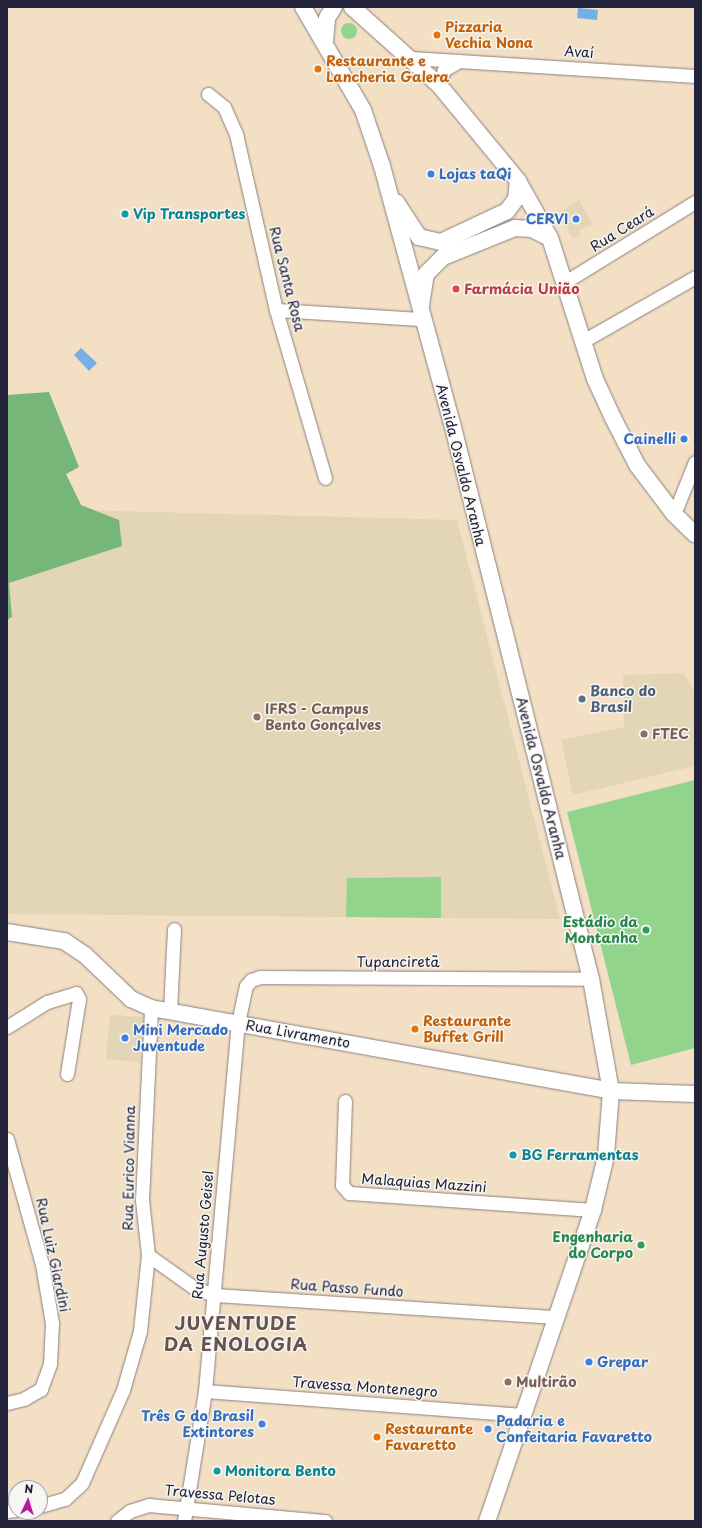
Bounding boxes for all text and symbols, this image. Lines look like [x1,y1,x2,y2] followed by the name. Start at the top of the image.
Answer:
[445,19,533,52] place label: Pizzaria Vechia Nona
[432,30,442,40] marker: Pizzaria Vechia Nona
[564,43,594,61] street label: Avaí
[326,53,450,86] place label: Restaurante e Lancheria Galera
[313,64,323,74] marker: Restaurante e Lancheria Galera
[439,166,512,182] place label: Lojas taQi
[426,169,436,179] marker: Lojas taQi
[587,203,657,255] street label: Rua Ceará
[133,206,246,222] place label: Vip Transportes
[120,209,130,219] marker: Vip Transportes
[526,211,568,227] place label: CERVI
[571,214,581,224] marker: CERVI
[266,225,308,333] street label: Rua Santa Rosa
[464,281,580,297] place label: Farmácia União
[451,284,461,294] marker: Farmácia União
[433,382,489,548] street label: Avenida Osvaldo Aranha
[624,431,676,447] place label: Cainelli
[679,434,689,444] marker: Cainelli
[590,683,655,716] place label: Banco do Brasil
[577,694,587,704] marker: Banco do Brasil
[513,695,569,861] street label: Avenida Osvaldo Aranha
[265,701,382,734] place label: IFRS - Campus Bento Gonçalves
[252,712,262,722] marker: IFRS - Campus Bento Gonçalves
[652,726,689,742] place label: FTEC
[639,729,649,739] marker: FTEC
[563,914,638,946] place label: Estádio da Montanha
[641,925,651,935] marker: Estádio da Montanha
[356,954,440,970] street label: Tupanciretã
[423,1013,511,1046] place label: Restaurante Buffet Grill
[244,1016,352,1052] street label: Rua Livramento
[133,1022,229,1054] place label: Mini Mercado Juventude
[410,1024,420,1034] marker: Restaurante Buffet Grill
[120,1033,130,1043] marker: Mini Mercado Juventude
[120,1105,138,1231] street label: Rua Eurico Vianna
[521,1147,638,1163] place label: BG Ferramentas
[508,1150,518,1160] marker: BG Ferramentas
[189,1169,217,1301] street label: Rua Augusto Geisel
[360,1170,488,1196] street label: Malaquias Mazzini
[33,1196,73,1314] street label: Rua Luiz Giardini
[553,1229,633,1262] place label: Engenharia do Corpo
[636,1240,646,1250] marker: Engenharia do Corpo
[290,1276,404,1300] street label: Rua Passo Fundo
[165,1313,307,1356] district label: JUVENTUDE DA ENOLOGIA
[597,1354,648,1370] place label: Grepar
[584,1357,594,1367] marker: Grepar
[292,1374,438,1400] street label: Travessa Montenegro
[516,1374,576,1390] place label: Multirão
[503,1377,513,1387] marker: Multirão
[141,1408,254,1440] place label: Três G do Brasil Extintores
[496,1413,653,1446] place label: Padaria e Confeitaria Favaretto
[257,1419,267,1429] marker: Três G do Brasil Extintores
[385,1421,473,1454] place label: Restaurante Favaretto
[483,1424,493,1434] marker: Padaria e Confeitaria Favaretto
[372,1432,382,1442] marker: Restaurante Favaretto
[225,1463,336,1479] place label: Monitora Bento
[212,1466,222,1476] marker: Monitora Bento
[8,1480,48,1520] north arrow
[24,1480,34,1497] text: N
[163,1482,277,1508] street label: Travessa Pelotas

